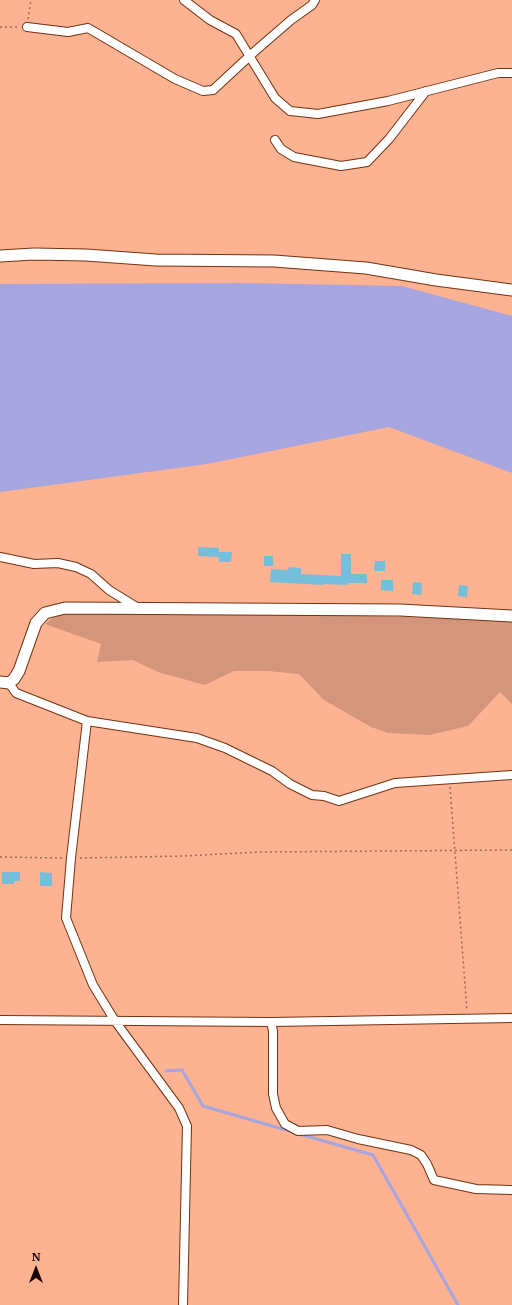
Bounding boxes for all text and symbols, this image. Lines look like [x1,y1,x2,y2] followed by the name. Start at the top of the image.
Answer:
[16,1249,56,1289] north arrow
[32,1250,40,1264] text: N

